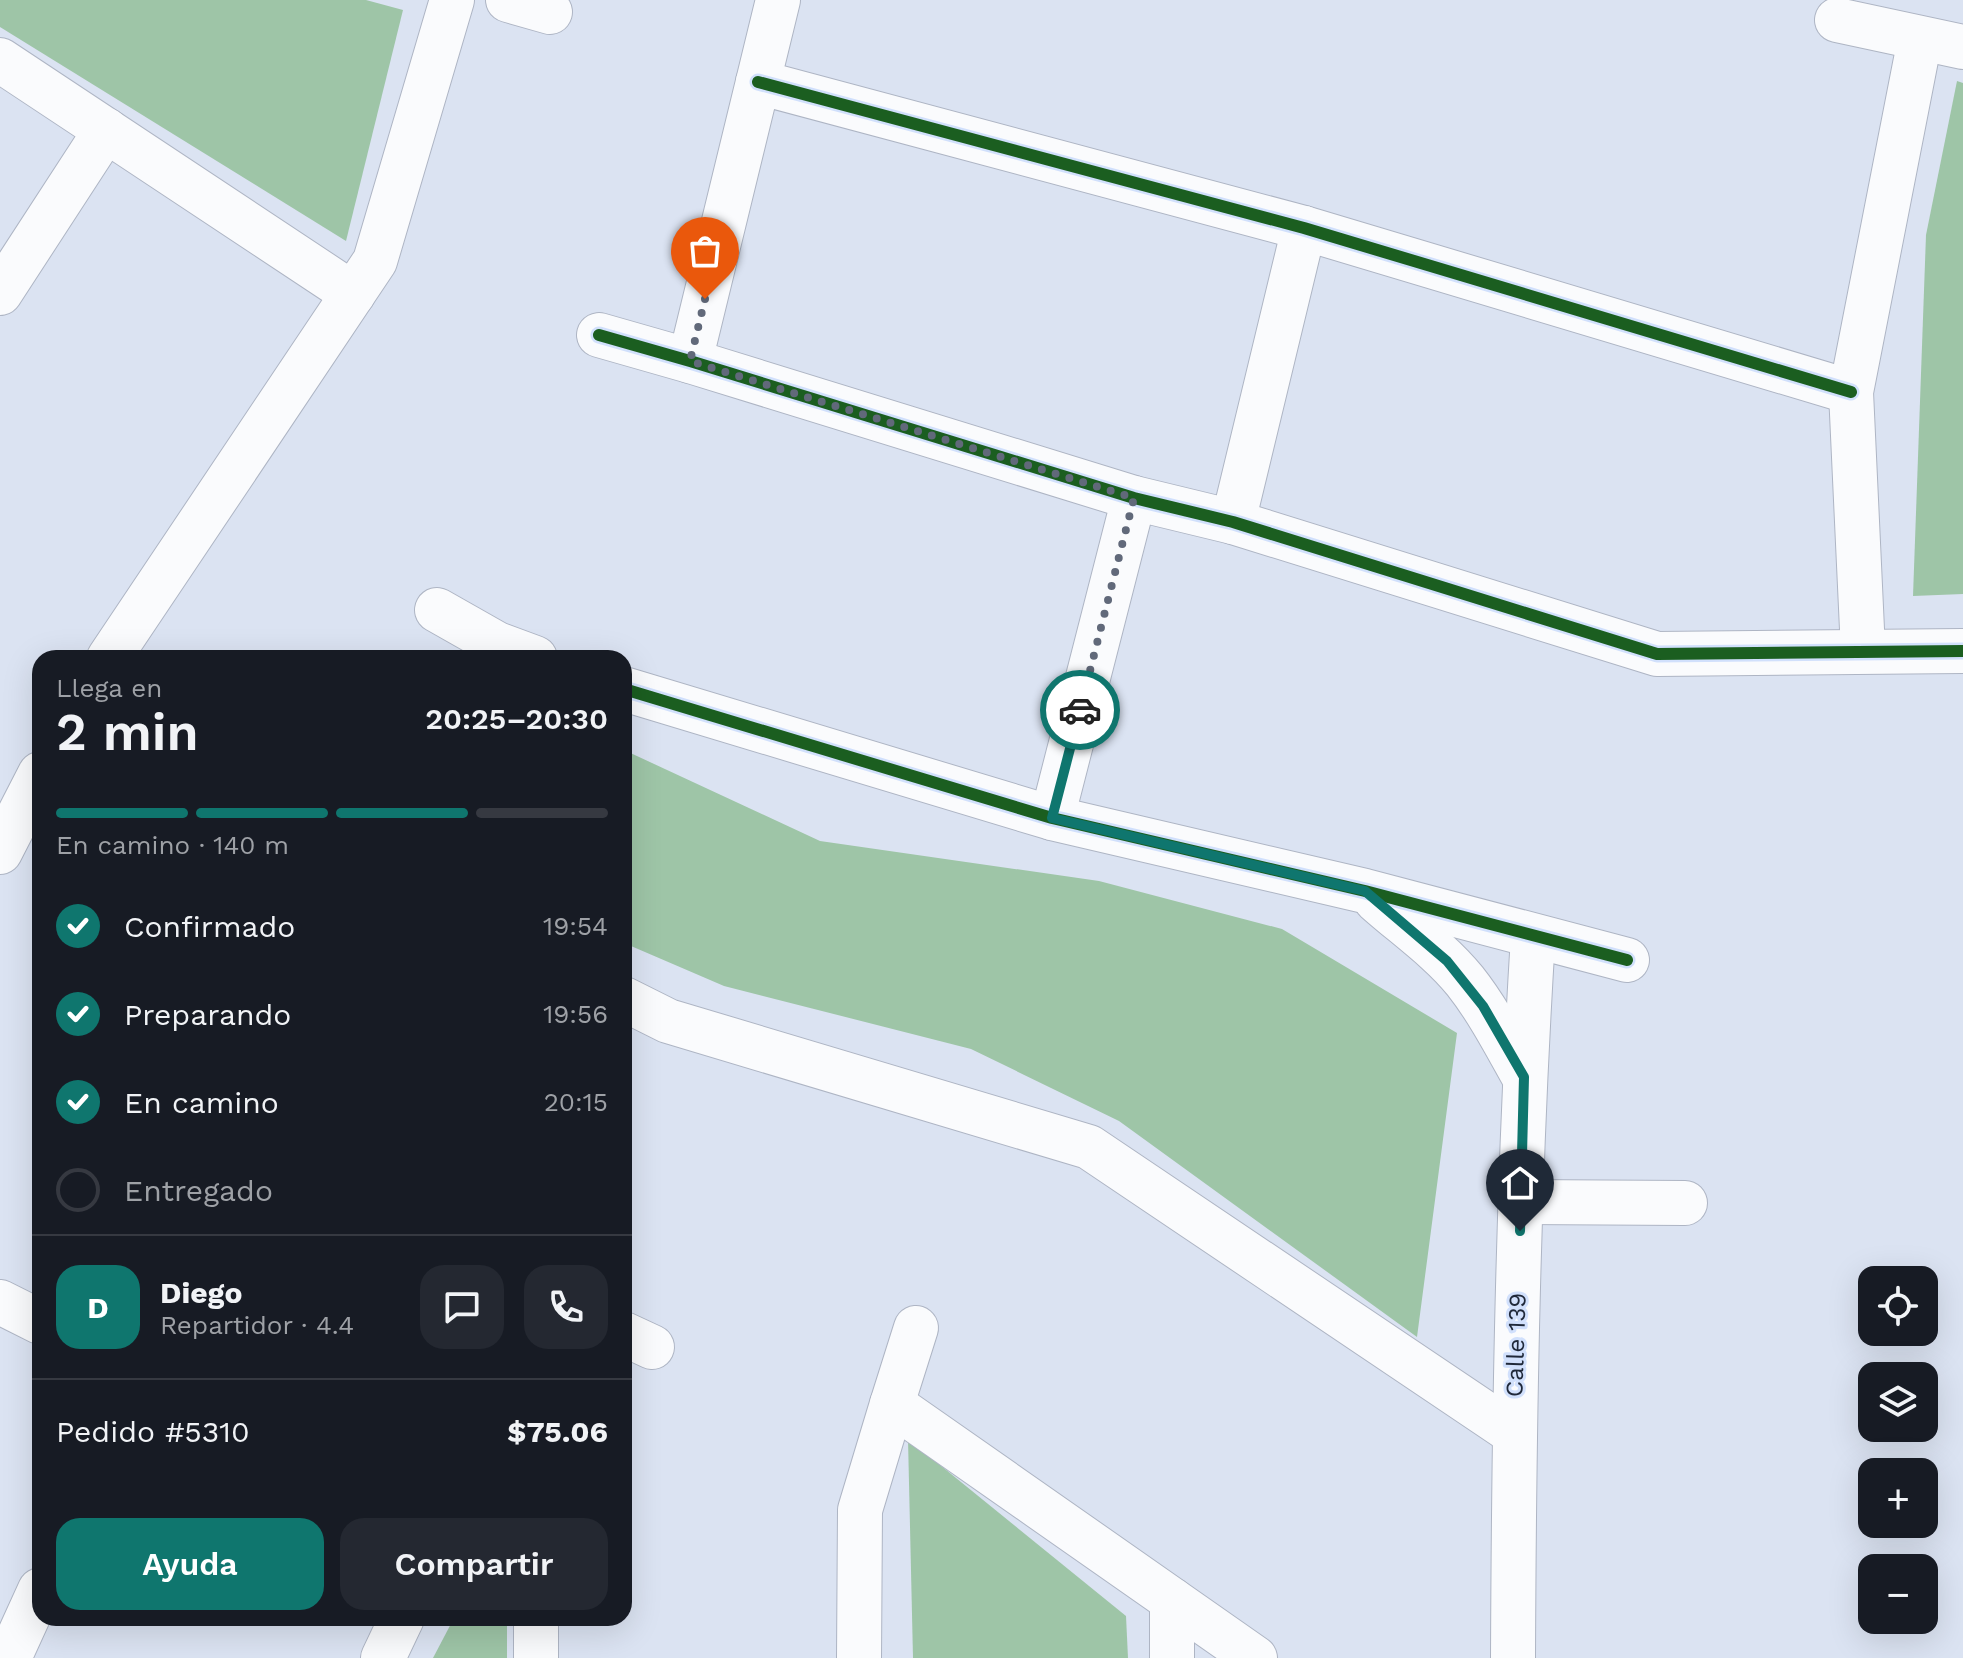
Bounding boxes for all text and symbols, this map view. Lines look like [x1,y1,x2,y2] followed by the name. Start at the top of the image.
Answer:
[671,217,739,299] pin
[683,229,727,273] icon: bag
[1040,670,1120,750] courier
[56,673,162,703] text: Llega en
[1058,688,1102,732] icon: car
[425,701,608,736] text: 20:25–20:30
[56,702,199,763] text: 2 min
[56,830,289,860] text: En camino · 140 m
[56,904,100,948] icon: check
[124,909,295,944] text: Confirmado
[543,911,608,941] text: 19:54
[56,992,100,1036] icon: check
[124,997,291,1032] text: Preparando
[543,999,608,1029] text: 19:56
[56,1080,100,1124] icon: check
[124,1085,279,1120] text: En camino
[544,1087,608,1117] text: 20:15
[1486,1149,1554,1231] pin
[1498,1161,1542,1205] icon: home
[124,1173,273,1208] text: Entregado
[420,1265,504,1349] button: chat
[524,1265,608,1349] button: phone
[1858,1266,1938,1634] map controls
[1858,1266,1938,1346] button: locate
[160,1275,242,1310] text: Diego
[87,1290,109,1325] text: D
[1500,1292,1532,1398] street label: Calle 139
[160,1310,354,1340] text: Repartidor · 4.4
[1858,1362,1938,1442] button: layers
[56,1414,250,1449] text: Pedido #5310
[507,1414,608,1449] text: $75.06
[1858,1458,1938,1538] button: +
[56,1518,324,1610] button: Ayuda
[340,1518,608,1610] button: Compartir
[1858,1554,1938,1634] button: −

